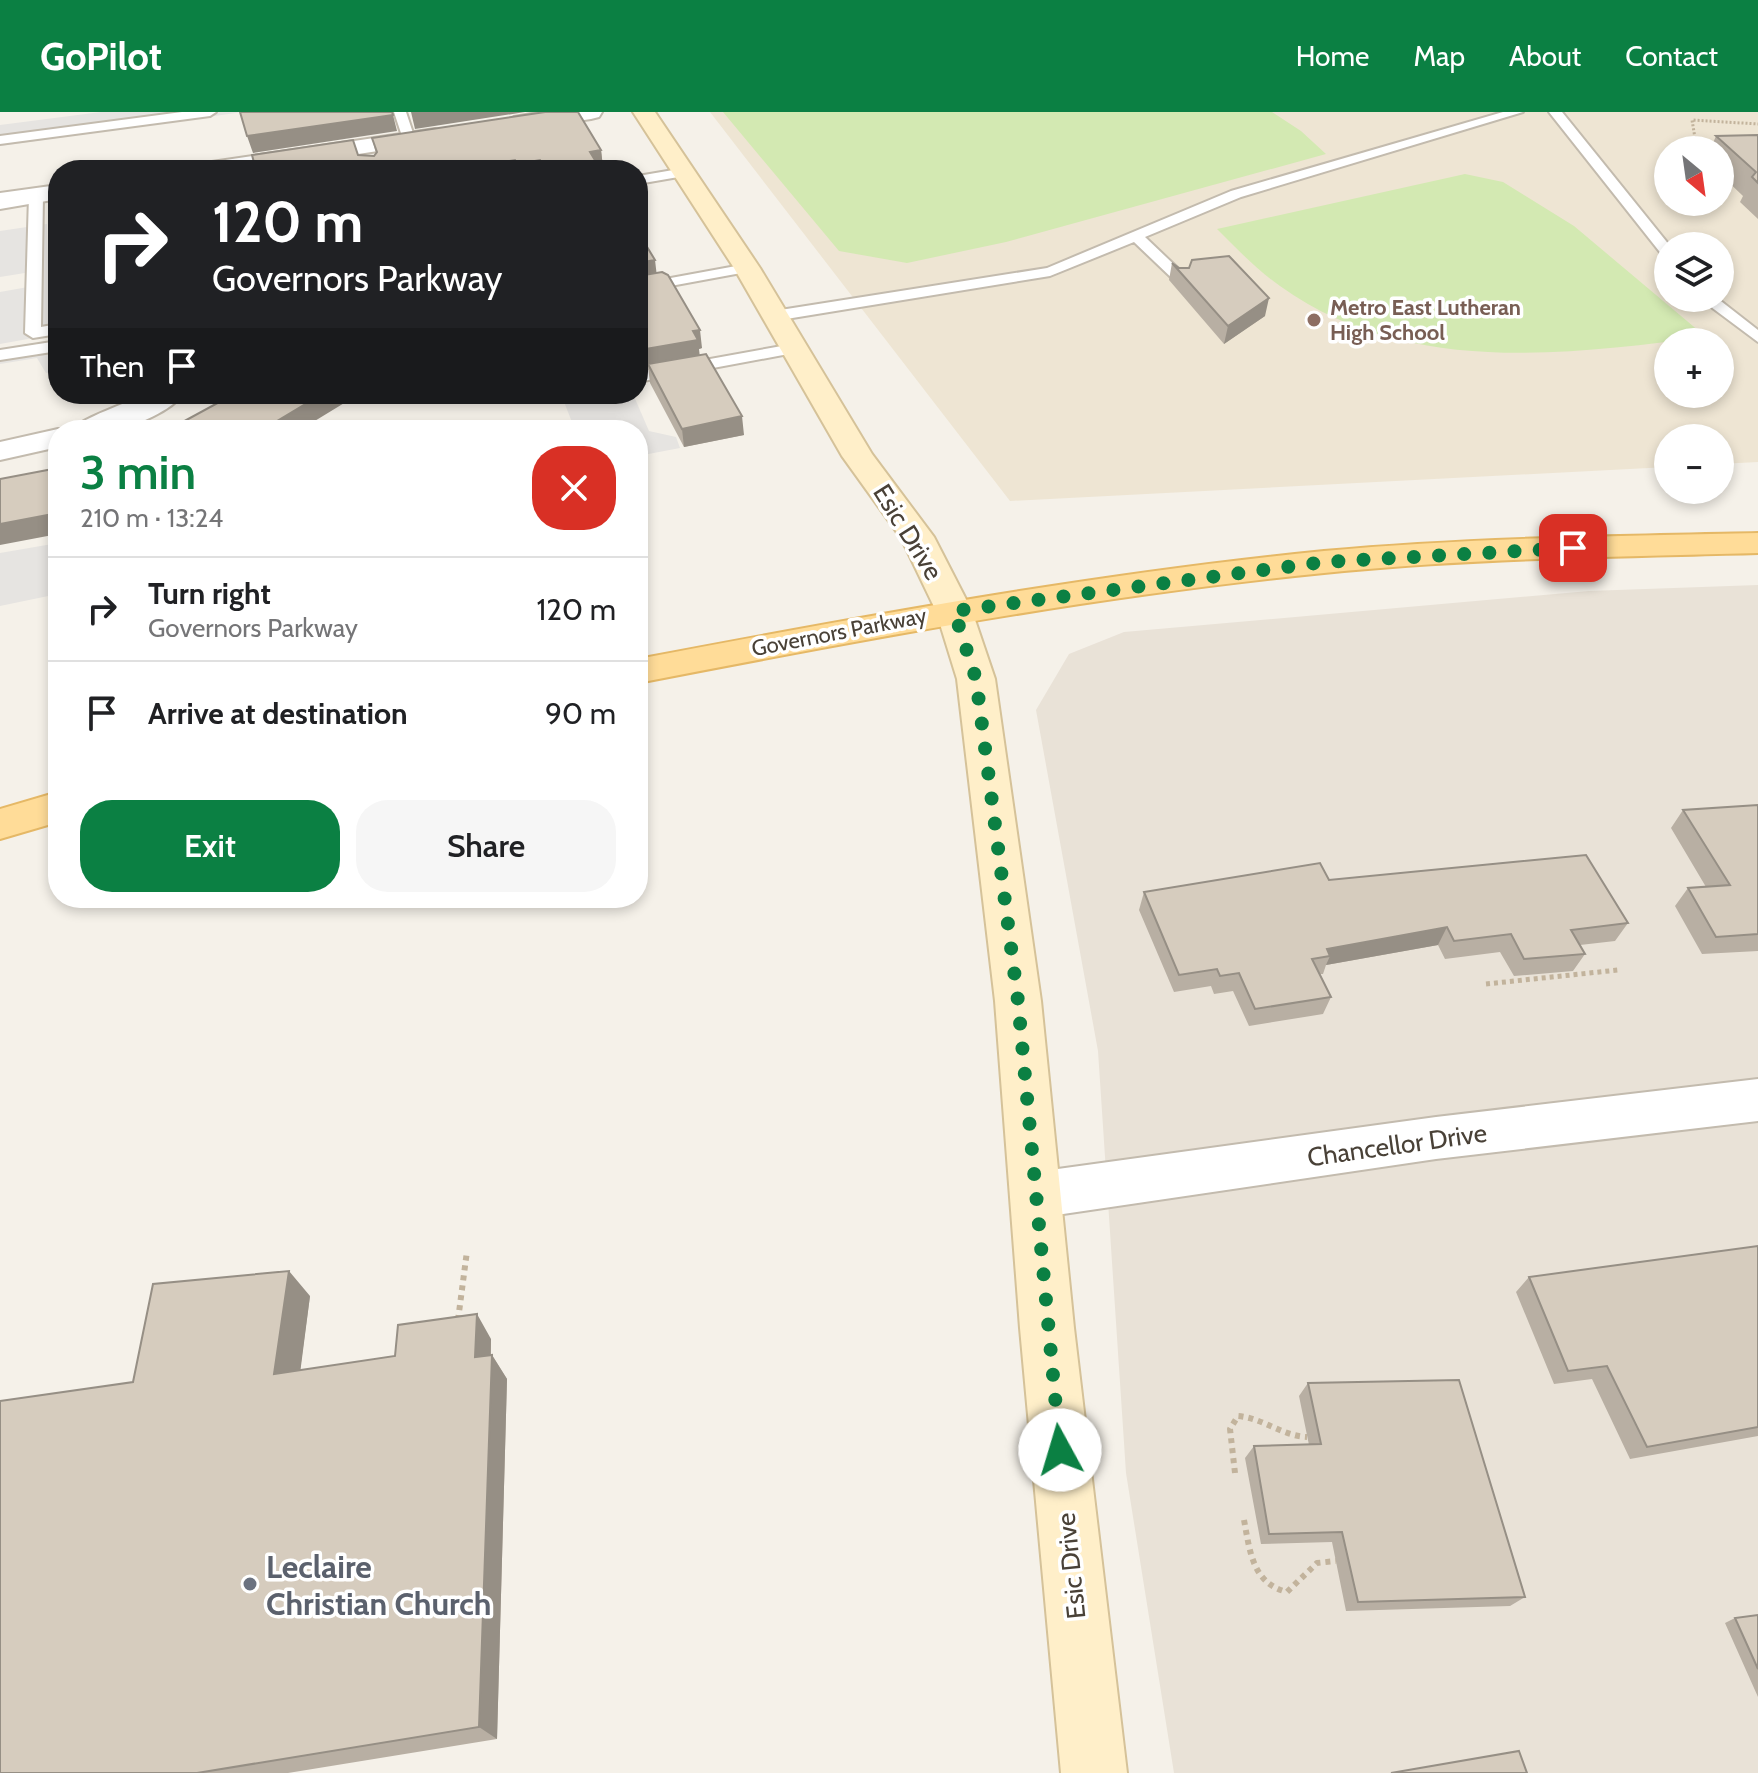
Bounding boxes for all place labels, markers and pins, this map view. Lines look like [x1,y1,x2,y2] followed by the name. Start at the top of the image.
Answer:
[1330,294,1521,346] place label: Metro East Lutheran High School
[1305,311,1323,329] marker: Metro East Lutheran High School
[1539,514,1607,582] pin
[266,1547,492,1623] place label: Leclaire Christian Church
[241,1575,259,1593] marker: Leclaire Christian Church

